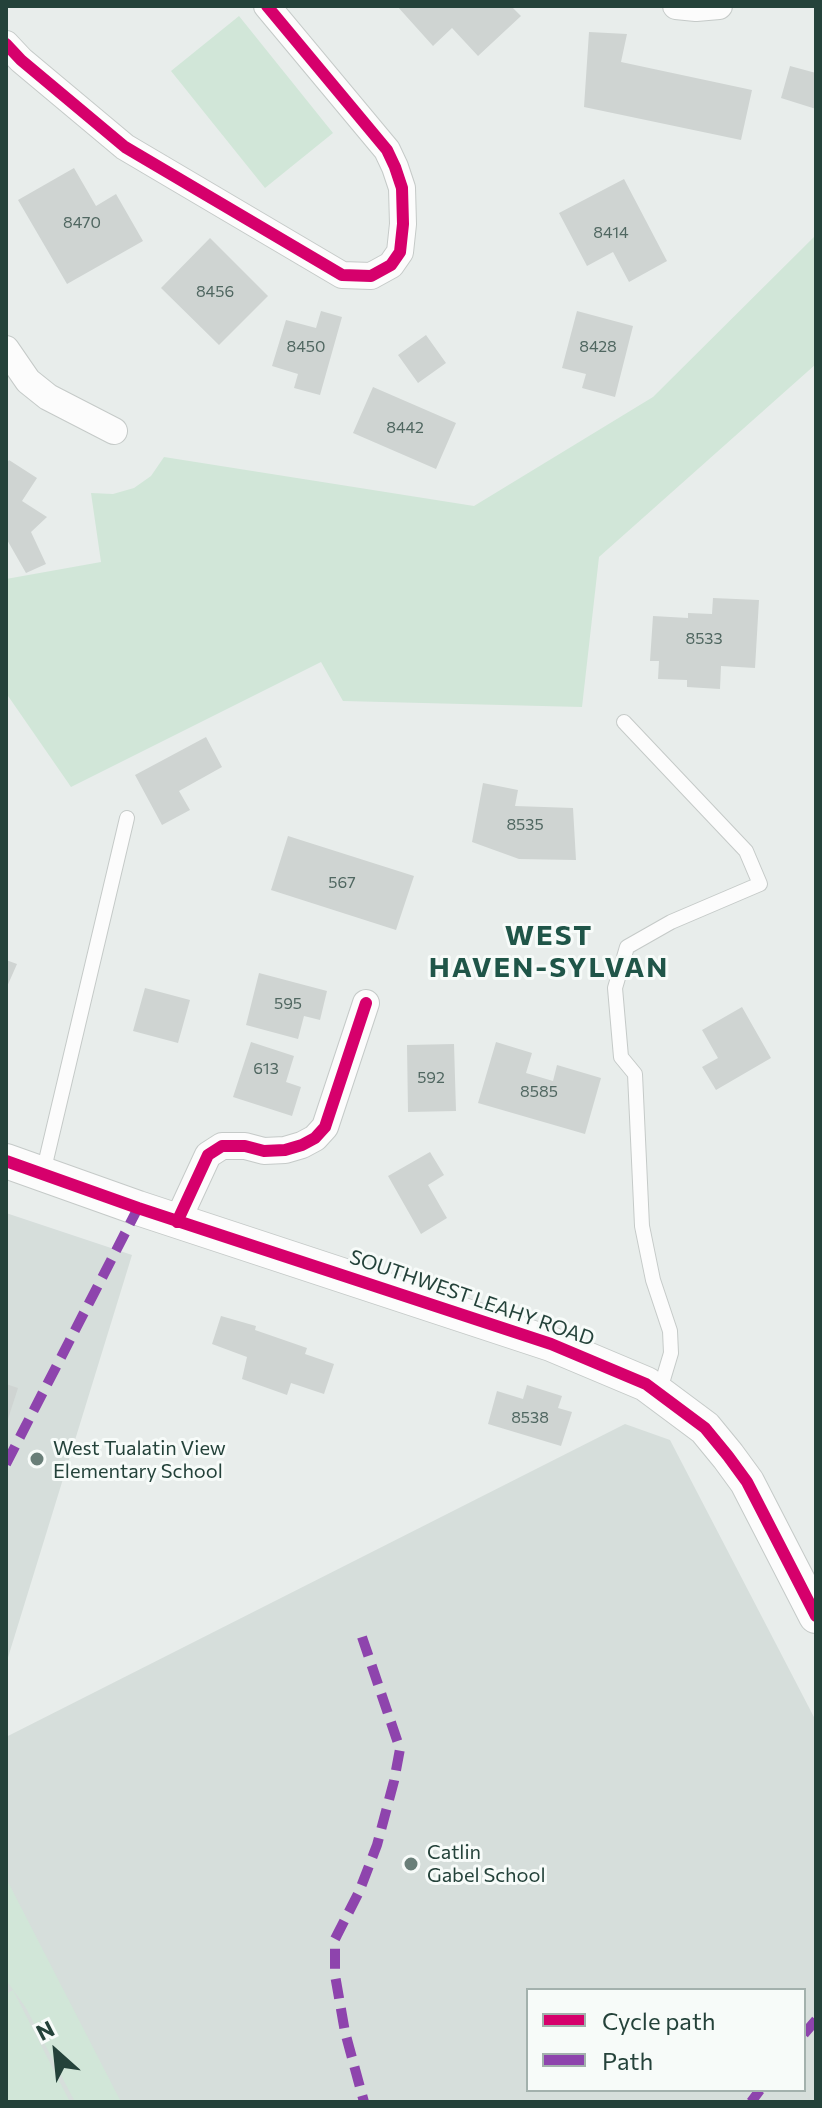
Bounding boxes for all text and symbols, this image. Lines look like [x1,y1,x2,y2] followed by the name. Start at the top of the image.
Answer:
[63,213,101,233] house number: 8470
[593,223,629,243] house number: 8414
[196,282,234,302] house number: 8456
[287,337,325,357] house number: 8450
[579,337,617,357] house number: 8428
[386,418,424,438] house number: 8442
[685,629,723,649] house number: 8533
[506,815,544,835] house number: 8535
[328,873,356,893] house number: 567
[429,919,669,985] district label: WEST HAVEN-SYLVAN
[274,994,302,1014] house number: 595
[253,1059,279,1079] house number: 613
[417,1068,445,1088] house number: 592
[520,1082,558,1102] house number: 8585
[346,1245,598,1351] street label: SOUTHWEST LEAHY ROAD
[511,1408,549,1428] house number: 8538
[53,1436,226,1483] place label: West Tualatin View Elementary School
[28,1450,46,1468] marker: West Tualatin View Elementary School
[427,1840,545,1887] place label: Catlin Gabel School
[402,1855,420,1873] marker: Catlin Gabel School
[526,1988,806,2092] legend
[602,2006,716,2035] text: Cycle path
[16,2012,96,2092] north arrow
[31,2014,58,2046] text: N
[602,2046,653,2075] text: Path

